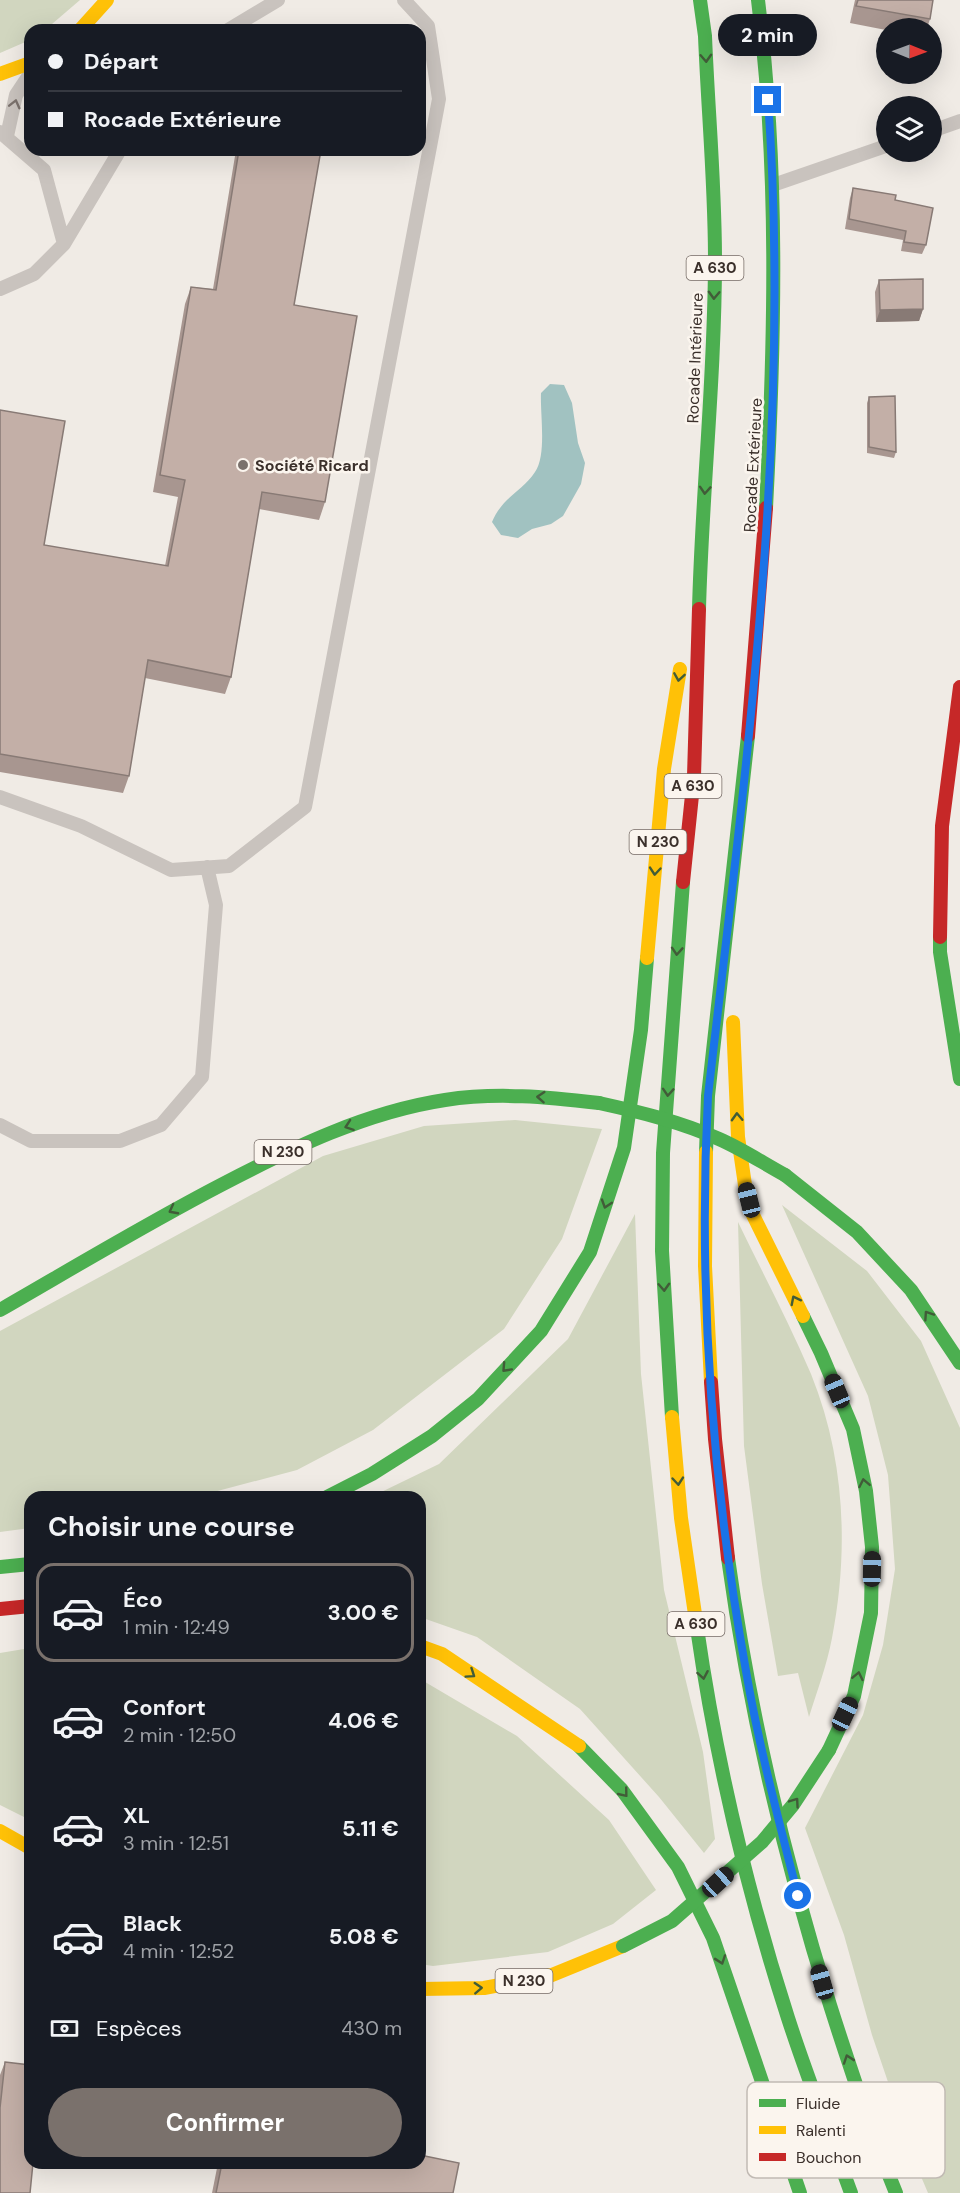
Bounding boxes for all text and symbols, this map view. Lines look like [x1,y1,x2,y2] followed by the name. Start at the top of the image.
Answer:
[718,13,818,55] callout: 2 min
[876,18,942,84] north arrow
[876,18,942,162] map controls
[741,22,794,48] text: 2 min
[84,47,159,76] text: Départ
[700,54,713,63] one-way arrow
[754,86,781,113] route end
[876,96,942,162] button: layers
[7,99,20,109] one-way arrow
[84,105,281,134] text: Rocade Extérieure
[686,256,744,280] road number: A 630
[708,290,720,299] one-way arrow
[682,292,708,424] street label: Rocade Intérieure
[739,397,767,533] street label: Rocade Extérieure
[255,455,369,476] place label: Société Ricard
[236,458,250,472] marker: Société Ricard
[699,485,712,494] one-way arrow
[673,672,686,682] one-way arrow
[664,774,722,798] road number: A 630
[630,830,686,854] road number: N 230
[649,866,662,875] one-way arrow
[671,947,684,956] one-way arrow
[661,1088,674,1097] one-way arrow
[536,1090,545,1103] one-way arrow
[731,1112,744,1121] one-way arrow
[344,1118,355,1131] one-way arrow
[254,1140,312,1164] road number: N 230
[736,1180,762,1220] car
[601,1198,613,1209] one-way arrow
[169,1202,180,1214] one-way arrow
[658,1283,671,1292] one-way arrow
[791,1296,802,1307] one-way arrow
[924,1310,935,1321] one-way arrow
[502,1362,513,1372] one-way arrow
[822,1371,852,1411] car
[671,1477,684,1486] one-way arrow
[858,1478,871,1488] one-way arrow
[48,1509,295,1544] text: Choisir une course
[863,1551,881,1587] car
[123,1585,163,1614] text: Éco
[51,1586,105,1640] icon: car
[328,1598,399,1627] text: 3.00 €
[668,1612,724,1636] road number: A 630
[123,1614,230,1640] text: 1 min · 12:49
[465,1666,475,1678] one-way arrow
[697,1670,709,1679] one-way arrow
[851,1671,864,1681] one-way arrow
[123,1693,206,1722] text: Confort
[51,1694,105,1748] icon: car
[829,1694,861,1734] car
[328,1706,399,1735] text: 4.06 €
[123,1722,236,1748] text: 2 min · 12:50
[616,1786,627,1797] one-way arrow
[788,1798,799,1809] one-way arrow
[123,1801,150,1830] text: XL
[51,1802,105,1856] icon: car
[342,1814,399,1843] text: 5.11 €
[123,1830,229,1856] text: 3 min · 12:51
[699,1863,737,1901] car
[784,1882,811,1909] route start
[123,1909,182,1938] text: Black
[51,1910,105,1964] icon: car
[329,1922,399,1951] text: 5.08 €
[123,1938,234,1964] text: 4 min · 12:52
[714,1954,727,1965] one-way arrow
[808,1962,836,2002] car
[496,1969,552,1993] road number: N 230
[474,1981,483,1994] one-way arrow
[48,2012,81,2045] icon: cash
[96,2014,182,2043] text: Espèces
[341,2015,402,2041] text: 430 m
[842,2054,855,2065] one-way arrow
[747,2082,945,2178] legend
[48,2088,402,2157] button: Confirmer
[796,2093,840,2114] text: Fluide
[796,2120,846,2141] text: Ralenti
[796,2147,861,2168] text: Bouchon

